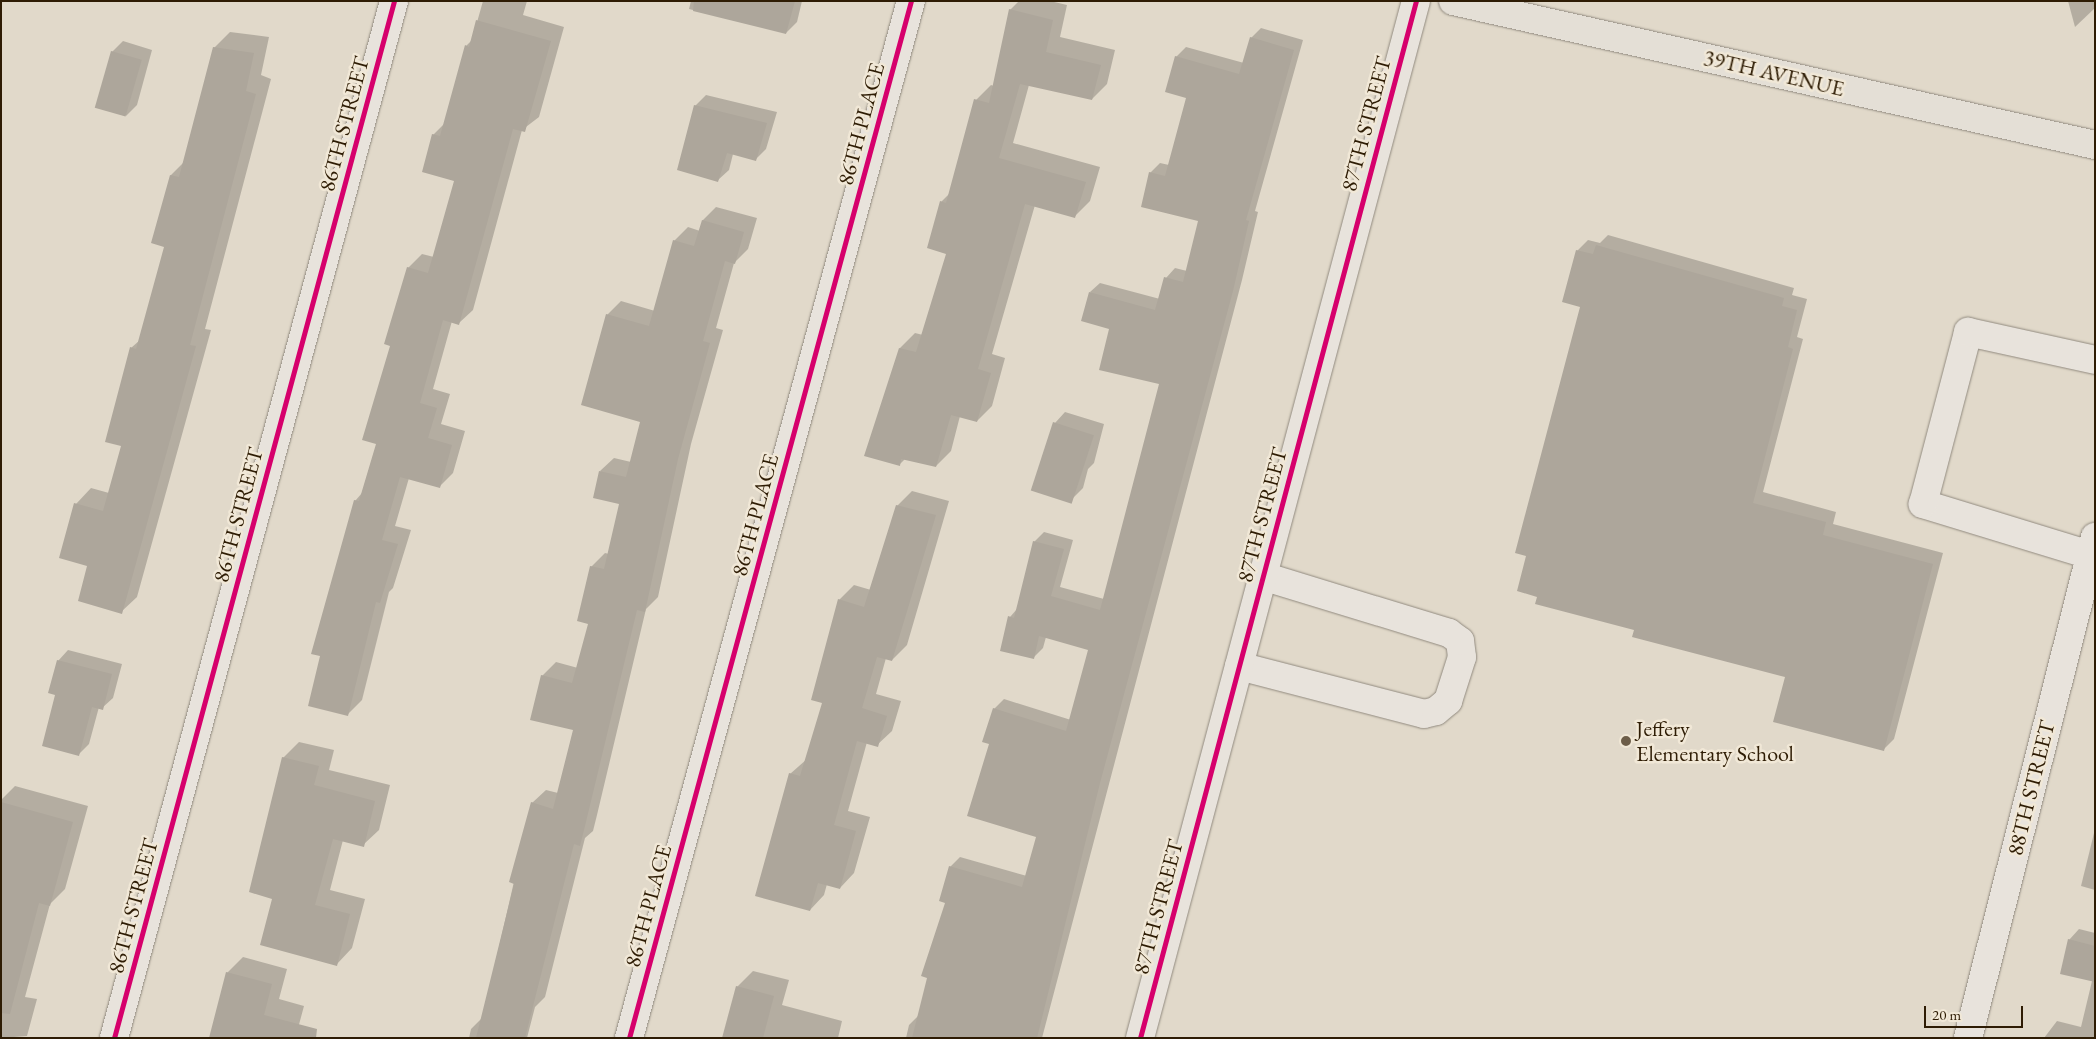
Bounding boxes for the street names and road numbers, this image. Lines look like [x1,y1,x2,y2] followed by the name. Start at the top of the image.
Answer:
[1701,44,1847,102] street label: 39TH AVENUE
[313,54,375,194] street label: 86TH STREET
[1335,54,1397,194] street label: 87TH STREET
[832,60,890,188] street label: 86TH PLACE
[207,445,269,585] street label: 86TH STREET
[1231,445,1293,585] street label: 87TH STREET
[726,451,784,579] street label: 86TH PLACE
[2001,718,2061,858] street label: 88TH STREET
[102,836,164,976] street label: 86TH STREET
[1127,837,1189,977] street label: 87TH STREET
[619,842,677,970] street label: 86TH PLACE

